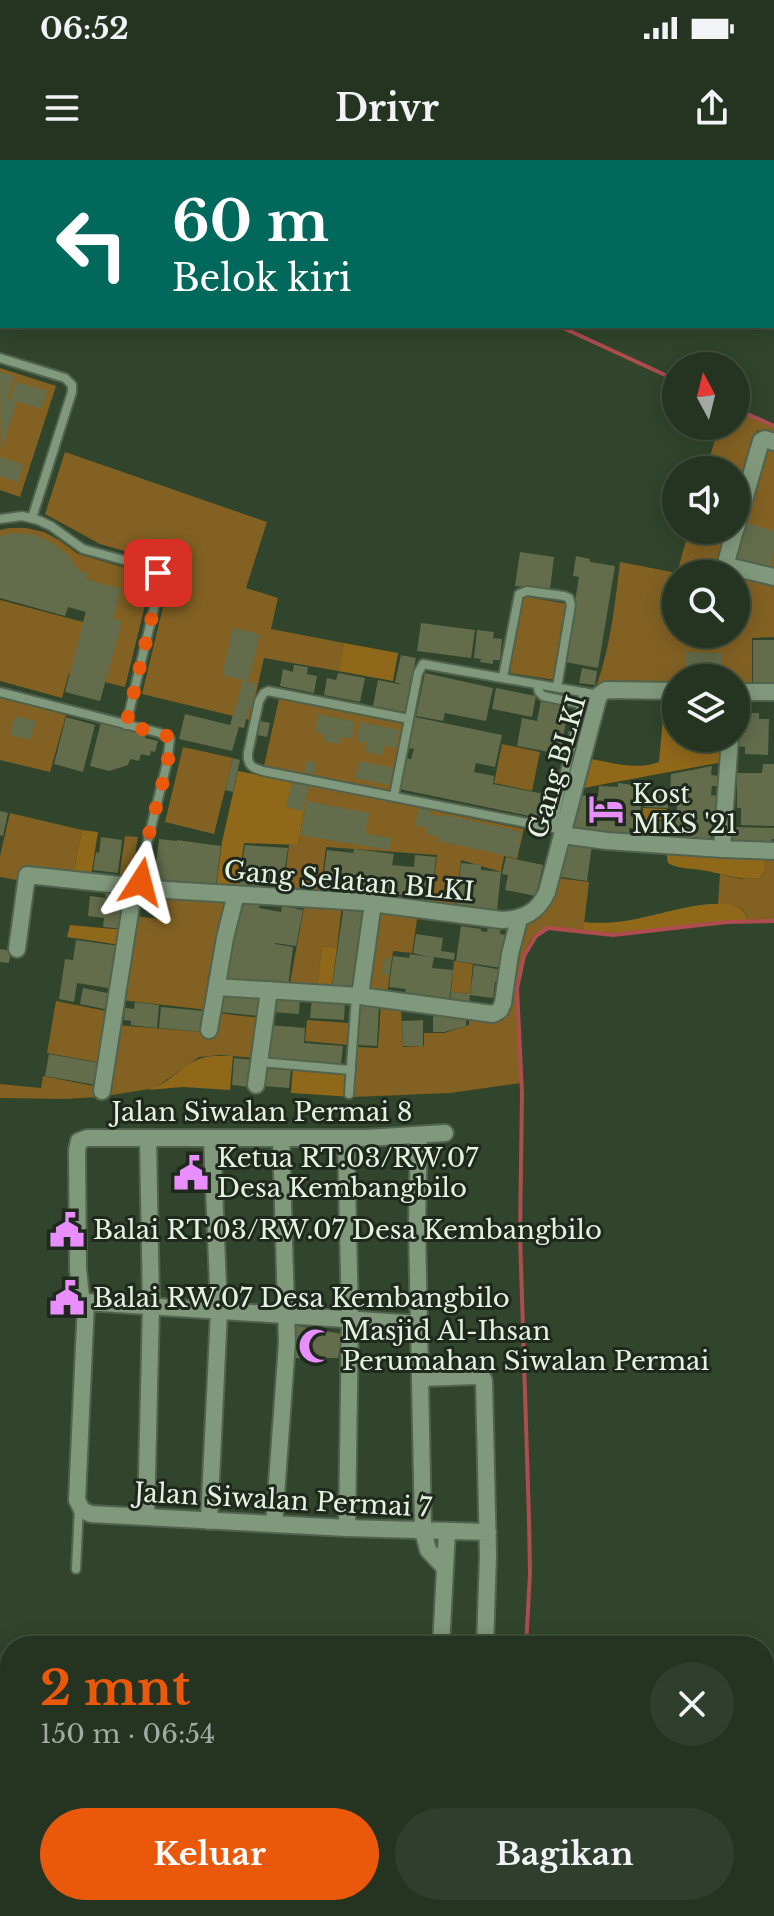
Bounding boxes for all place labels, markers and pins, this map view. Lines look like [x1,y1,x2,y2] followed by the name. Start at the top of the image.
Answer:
[124,539,192,607] pin
[632,778,737,840] place label: Kost MKS '21
[587,790,625,828] hotel icon: Kost MKS '21
[217,1142,479,1204] place label: Ketua RT.03/RW.07 Desa Kembangbilo
[172,1154,210,1192] public building icon: Ketua RT.03/RW.07 Desa Kembangbilo
[48,1211,86,1249] public building icon: Balai RT.03/RW.07 Desa Kembangbilo
[93,1214,602,1246] place label: Balai RT.03/RW.07 Desa Kembangbilo
[48,1279,86,1317] public building icon: Balai RW.07 Desa Kembangbilo
[93,1282,510,1314] place label: Balai RW.07 Desa Kembangbilo
[342,1315,709,1377] place label: Masjid Al-Ihsan Perumahan Siwalan Permai
[297,1327,335,1365] mosque icon: Masjid Al-Ihsan Perumahan Siwalan Permai

